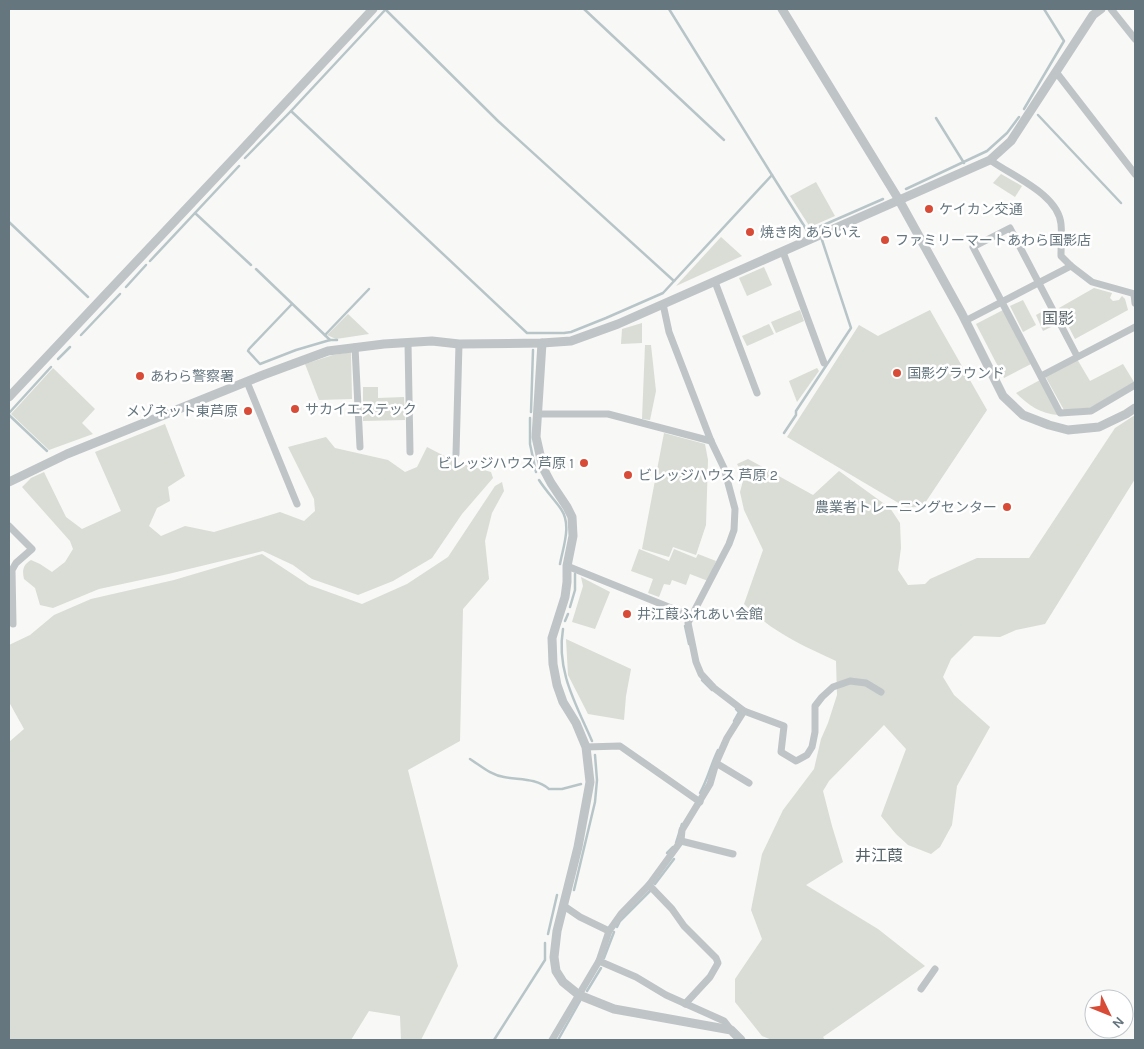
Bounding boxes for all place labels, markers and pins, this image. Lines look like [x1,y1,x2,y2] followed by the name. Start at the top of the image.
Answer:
[939,201,1023,218] place label: ケイカン交通
[923,203,935,215] marker: ケイカン交通
[760,224,861,241] place label: 焼き肉 あらいえ
[744,226,756,238] marker: 焼き肉 あらいえ
[895,232,1091,249] place label: ファミリーマートあわら国影店
[879,234,891,246] marker: ファミリーマートあわら国影店
[907,365,1005,382] place label: 国影グラウンド
[891,367,903,379] marker: 国影グラウンド
[150,368,234,385] place label: あわら警察署
[134,370,146,382] marker: あわら警察署
[305,401,417,418] place label: サカイエステック
[126,403,238,420] place label: メゾネット東芦原
[289,403,301,415] marker: サカイエステック
[242,405,254,417] marker: メゾネット東芦原
[438,455,574,472] place label: ビレッジハウス 芦原 1
[578,457,590,469] marker: ビレッジハウス 芦原 1
[638,467,778,484] place label: ビレッジハウス 芦原 2
[622,469,634,481] marker: ビレッジハウス 芦原 2
[815,499,997,516] place label: 農業者トレーニングセンター
[1001,501,1013,513] marker: 農業者トレーニングセンター
[637,606,763,623] place label: 井江葭ふれあい会館
[621,608,633,620] marker: 井江葭ふれあい会館

